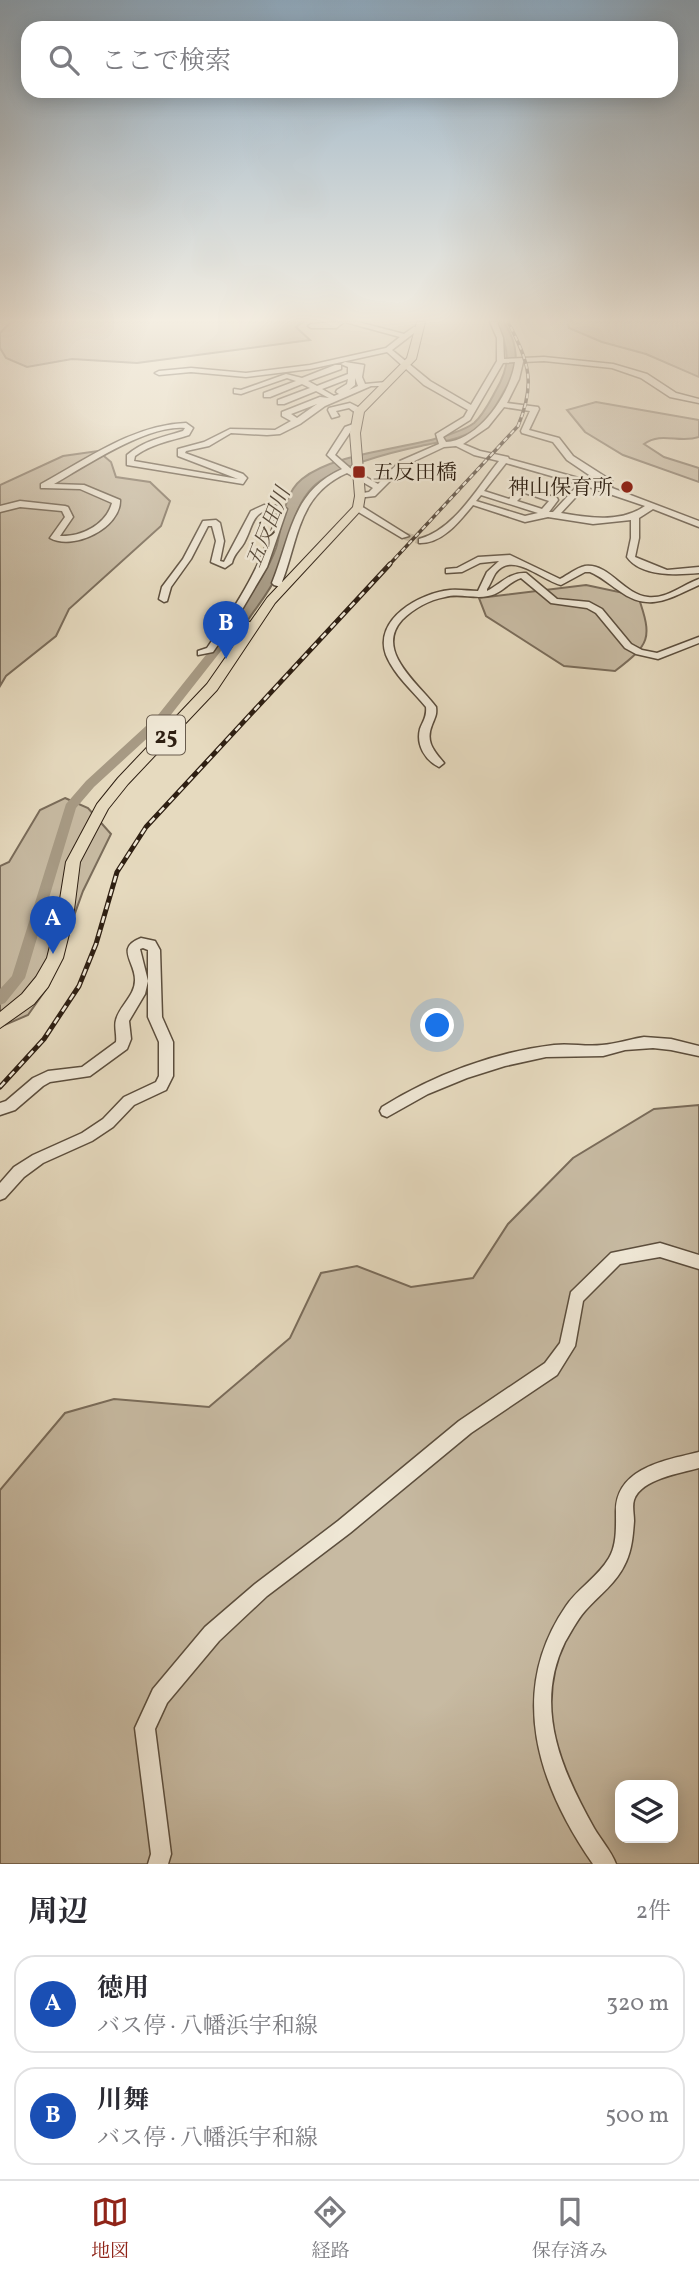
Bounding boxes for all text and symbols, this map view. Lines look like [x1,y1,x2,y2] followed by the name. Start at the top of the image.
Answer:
[21,21,678,98] search box
[45,41,83,79] icon: search
[101,44,231,80] text: ここで検索
[373,459,457,488] place label: 五反田橋
[351,464,367,480] marker: 五反田橋
[508,474,613,503] place label: 神山保育所
[619,479,635,495] marker: 神山保育所
[240,481,299,572] water label: 五反田川
[203,601,249,659] pin: B
[147,716,185,754] road number: 25
[30,896,76,954] pin: A
[420,1008,454,1042] your location
[615,1780,678,1843] map controls
[615,1780,678,1843] button: layers
[28,1892,88,1934] text: 周辺
[636,1896,671,1928] text: 2件
[97,1971,149,2007] text: 徳用
[45,1988,61,2020] text: A
[606,1988,669,2020] text: 320 m
[97,2011,318,2043] text: バス停 · 八幡浜宇和線
[97,2083,149,2119] text: 川舞
[45,2100,61,2132] text: B
[605,2100,669,2132] text: 500 m
[97,2123,318,2155] text: バス停 · 八幡浜宇和線
[91,2193,129,2265] tab: 地図
[311,2193,350,2265] tab: 経路
[532,2193,608,2265] tab: 保存済み

